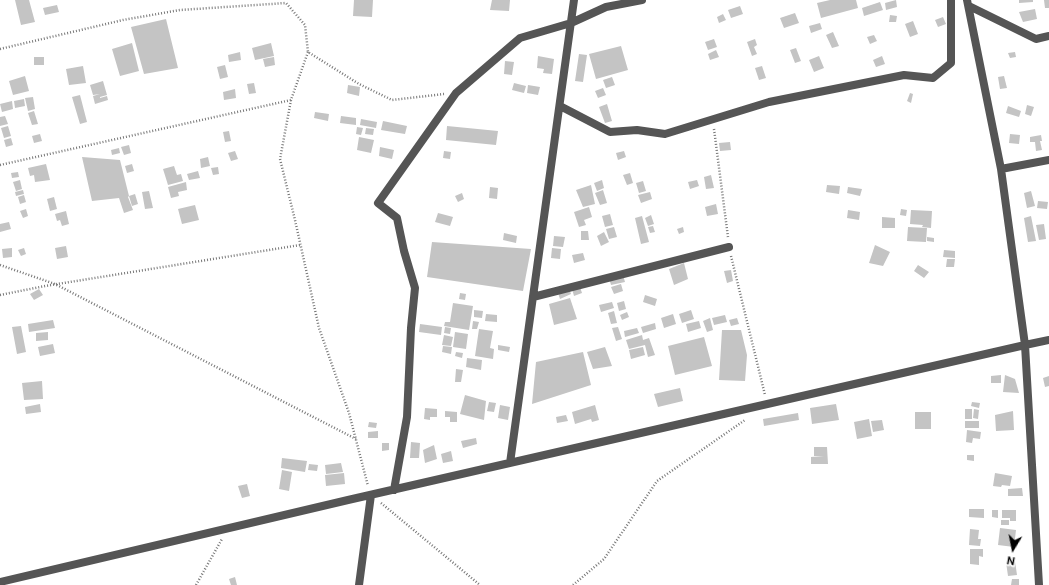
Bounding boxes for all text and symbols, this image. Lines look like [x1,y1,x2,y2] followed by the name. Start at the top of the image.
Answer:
[993,529,1033,569] north arrow
[1006,553,1016,568] text: N

